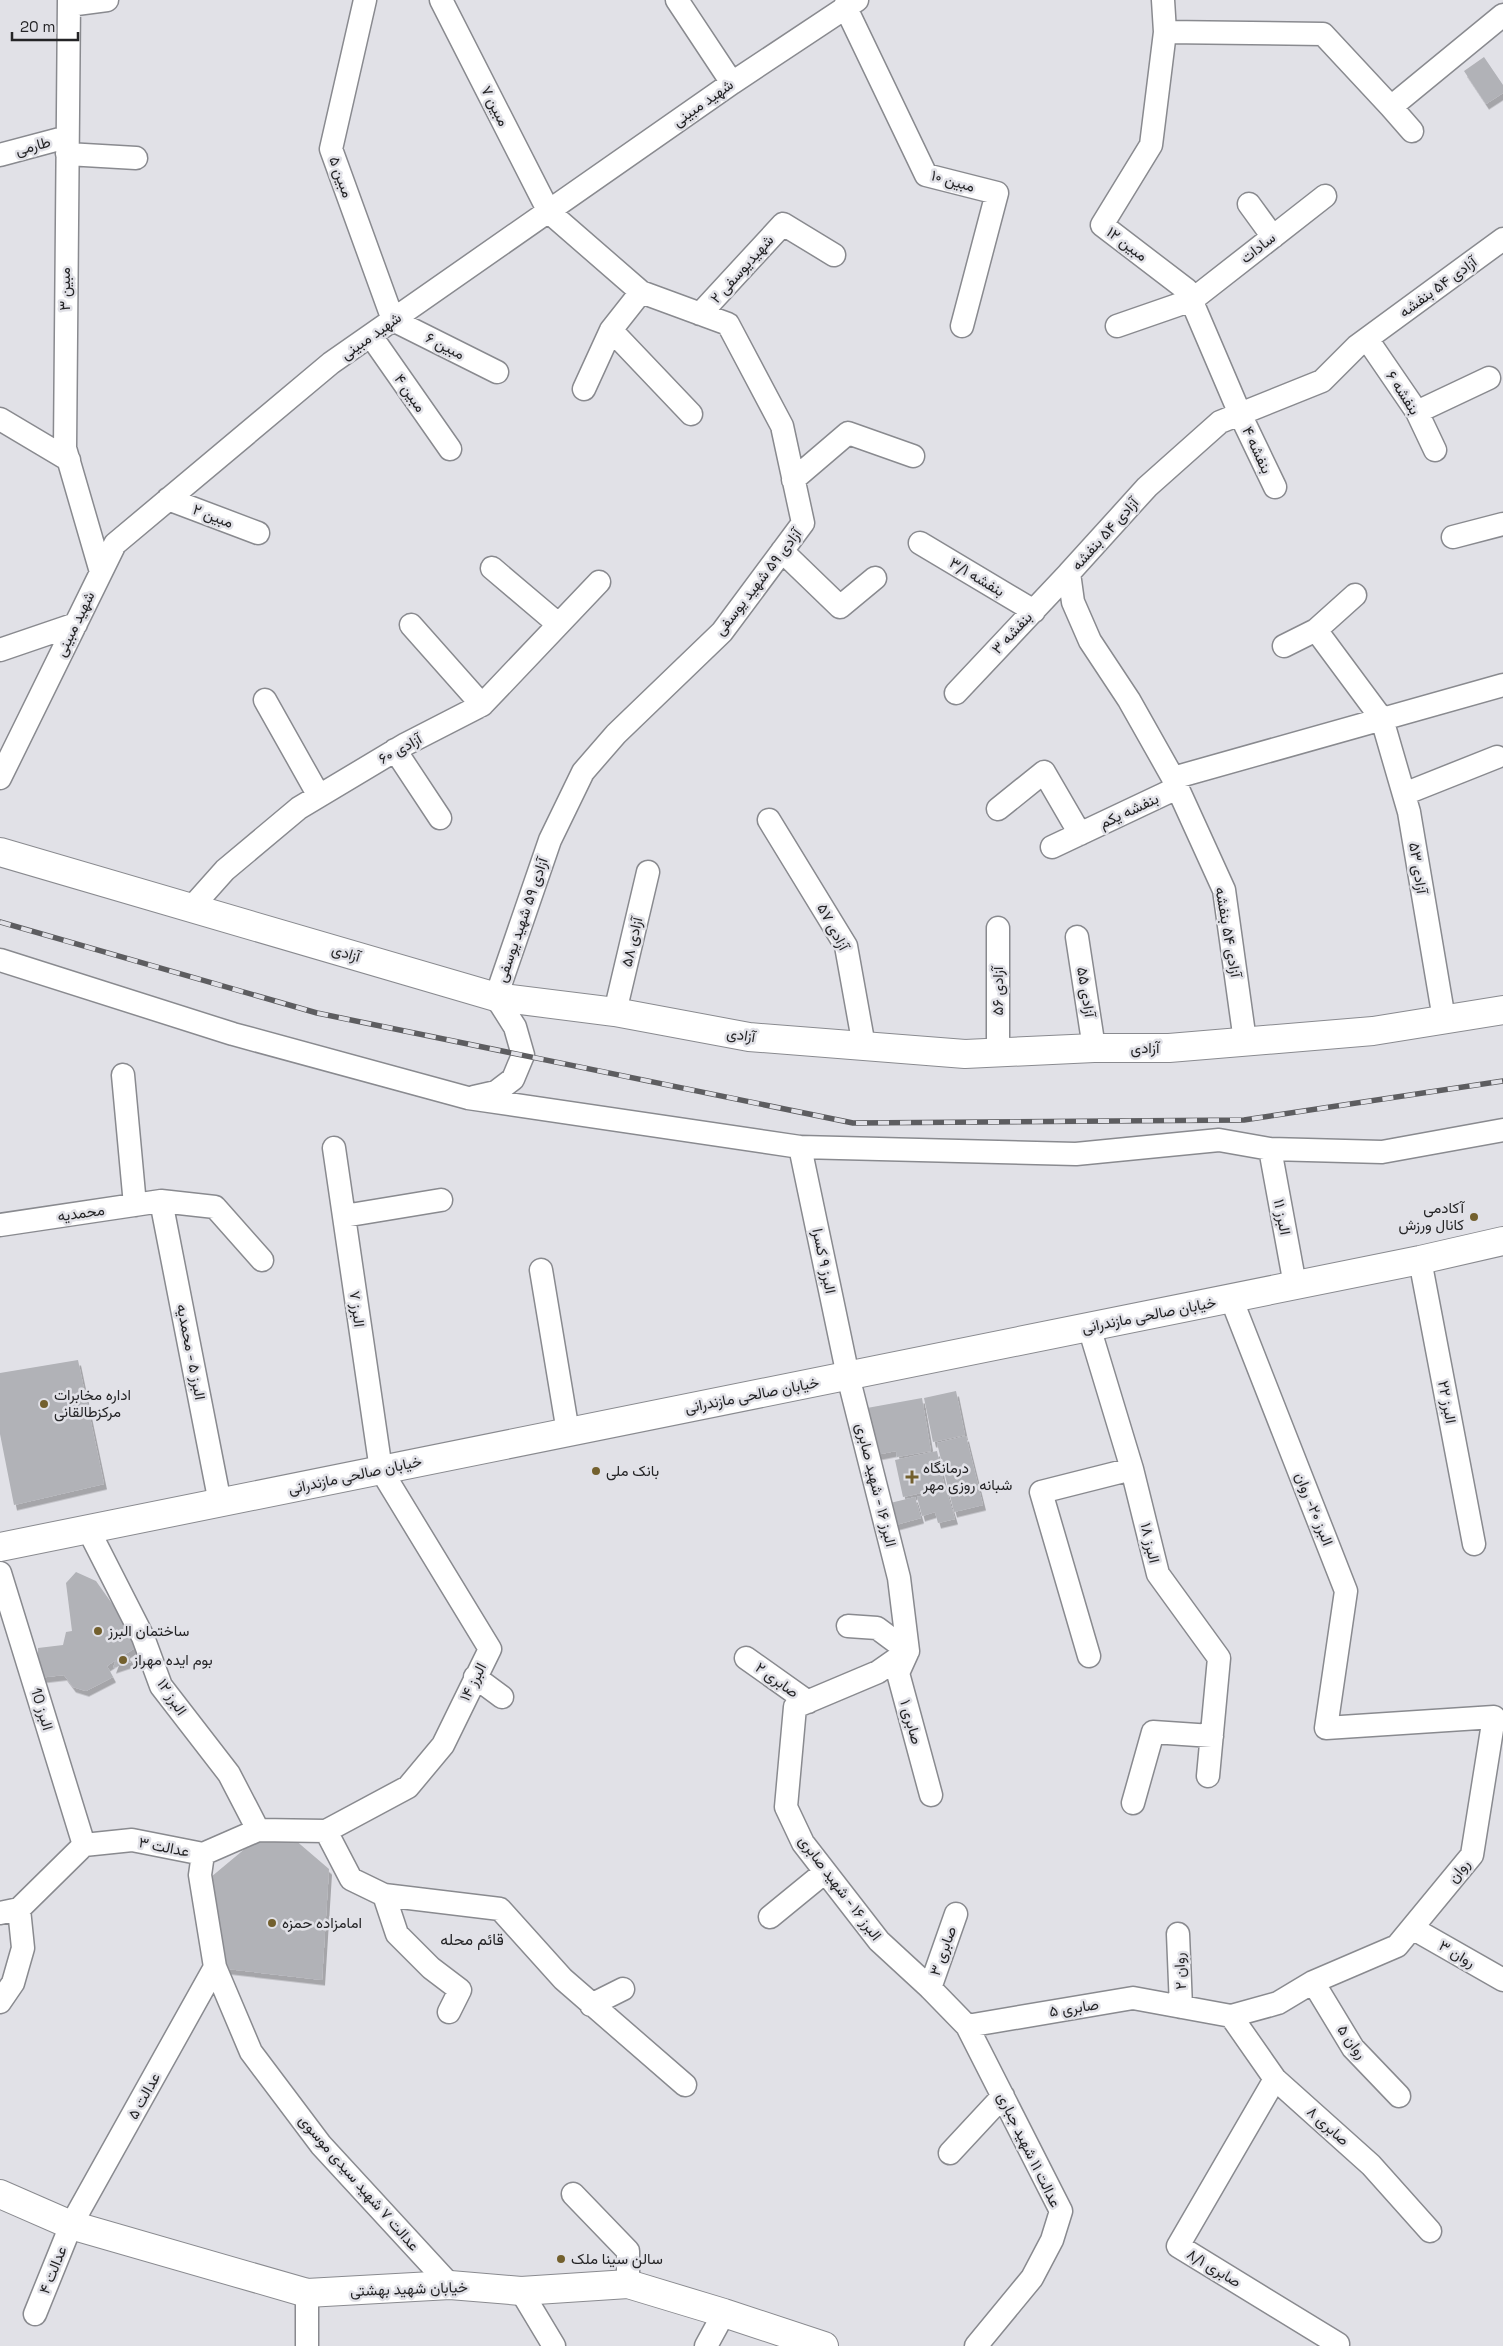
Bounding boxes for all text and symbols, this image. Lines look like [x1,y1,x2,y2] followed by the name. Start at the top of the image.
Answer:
[12,10,79,42] scale bar
[20,17,55,36] text: 20 m
[669,75,738,131] street label: شهید مبینی
[476,82,514,130] street label: مبین ۷
[13,132,53,160] street label: طارمی
[324,154,358,200] street label: مبین ۵
[929,165,977,197] street label: مبین ۱۰
[1103,222,1151,266] street label: مبین ۱۲
[1236,228,1279,267] street label: سادات
[706,230,778,308] street label: شهیدیوسفی ۲
[1395,251,1482,322] street label: آزادی ۵۴ بنفشه
[55,267,75,311] street label: مبین ۳
[337,308,406,364] street label: شهید مبینی
[422,328,468,364] street label: مبین ۶
[1382,367,1425,418] street label: بنفشه ۶
[390,370,430,416] street label: مبین ۴
[1238,423,1277,476] street label: بنفشه ۴
[1067,492,1144,575] street label: آزادی ۵۴ بنفشه
[190,499,236,533] street label: مبین ۲
[710,523,807,640] street label: آزادی ۵۹ شهید یوسفی
[946,553,1008,600] street label: بنفشه ۳/۱
[51,588,99,660] street label: شهید مبینی
[987,607,1036,658] street label: بنفشه ۳
[375,728,426,769] street label: آزادی ۶۰
[1096,789,1162,833] street label: بنفشه یکم
[1404,841,1432,896] street label: آزادی ۵۳
[491,854,553,985] street label: آزادی ۵۹ شهید یوسفی
[1210,885,1246,980] street label: آزادی ۵۴ بنفشه
[812,900,854,955] street label: آزادی ۵۷
[617,914,648,969] street label: آزادی ۵۸
[329,939,364,967] street label: آزادی
[988,965,1008,1015] street label: آزادی ۵۶
[1072,966,1100,1020] street label: آزادی ۵۵
[725,1023,758,1047] street label: آزادی
[1131,1038,1161,1058] street label: آزادی
[1270,1197,1295,1237] street label: البرز ۱۱
[1399,1198,1466,1235] place label: آکادمی کانال ورزش
[56,1200,106,1225] street label: محمدیه
[1468,1211,1480,1223] marker: آکادمی کانال ورزش
[808,1227,841,1295] street label: البرز ۹ کسرا
[346,1290,369,1328] street label: البرز ۷
[1080,1292,1218,1338] street label: خیابان صالحی مازندرانی
[173,1302,210,1401] street label: البرز ۵ - محمدیه
[683,1372,821,1418] street label: خیابان صالحی مازندرانی
[1434,1379,1461,1425] street label: البرز ۲۲
[54,1385,131,1422] place label: اداره مخابرات مرکزطالقانی
[38,1398,50,1410] marker: اداره مخابرات مرکزطالقانی
[851,1421,901,1549] street label: البرز ۱۶ - شهید صابری
[286,1451,424,1499] street label: خیابان صالحی مازندرانی
[922,1458,1012,1495] place label: درمانگاه شبانه روزی مهر
[606,1461,659,1481] place label: بانک ملی
[590,1465,602,1477] marker: بانک ملی
[1291,1469,1338,1548] street label: البرز ۲۰- روان
[905,1470,919,1484] marker: درمانگاه شبانه روزی مهر
[1137,1521,1164,1565] street label: البرز ۱۸
[107,1621,190,1640] place label: ساختمان البرز
[92,1625,104,1637] marker: ساختمان البرز
[132,1650,213,1670] place label: بوم ایده مهراز
[117,1654,129,1666] marker: بوم ایده مهراز
[751,1658,803,1702] street label: صابری ۲
[455,1659,490,1704] street label: البرز ۱۴
[153,1675,191,1719] street label: البرز ۱۲
[27,1685,58,1732] street label: البرز 10
[895,1697,927,1747] street label: صابری ۱
[794,1831,886,1945] street label: البرز ۱۶ - شهید صابری
[137,1832,191,1861] street label: عدالت ۳
[1443,1855,1474,1886] street label: روان
[282,1913,362,1932] place label: امامزاده حمزه
[266,1917,278,1929] marker: امامزاده حمزه
[925,1924,961,1978] street label: صابری ۳
[440,1929,504,1950] district label: قائم محله
[1436,1936,1479,1972] street label: روان ۳
[1169,1952,1190,1990] street label: روان ۲
[1048,1994,1100,2022] street label: صابری ۵
[1334,2021,1371,2063] street label: روان ۵
[123,2069,164,2122] street label: عدالت ۵
[993,2089,1066,2211] street label: عدالت ۱۱ شهید جباری
[1303,2102,1353,2150] street label: صابری ۸
[294,2111,424,2255] street label: عدالت ۷ شهید سیدی موسوی
[34,2243,71,2297] street label: عدالت ۴
[1183,2244,1245,2292] street label: صابری ۸/۱
[571,2249,663,2269] place label: سالن سینا ملک
[555,2253,567,2265] marker: سالن سینا ملک
[350,2277,468,2301] street label: خیابان شهید بهشتی

